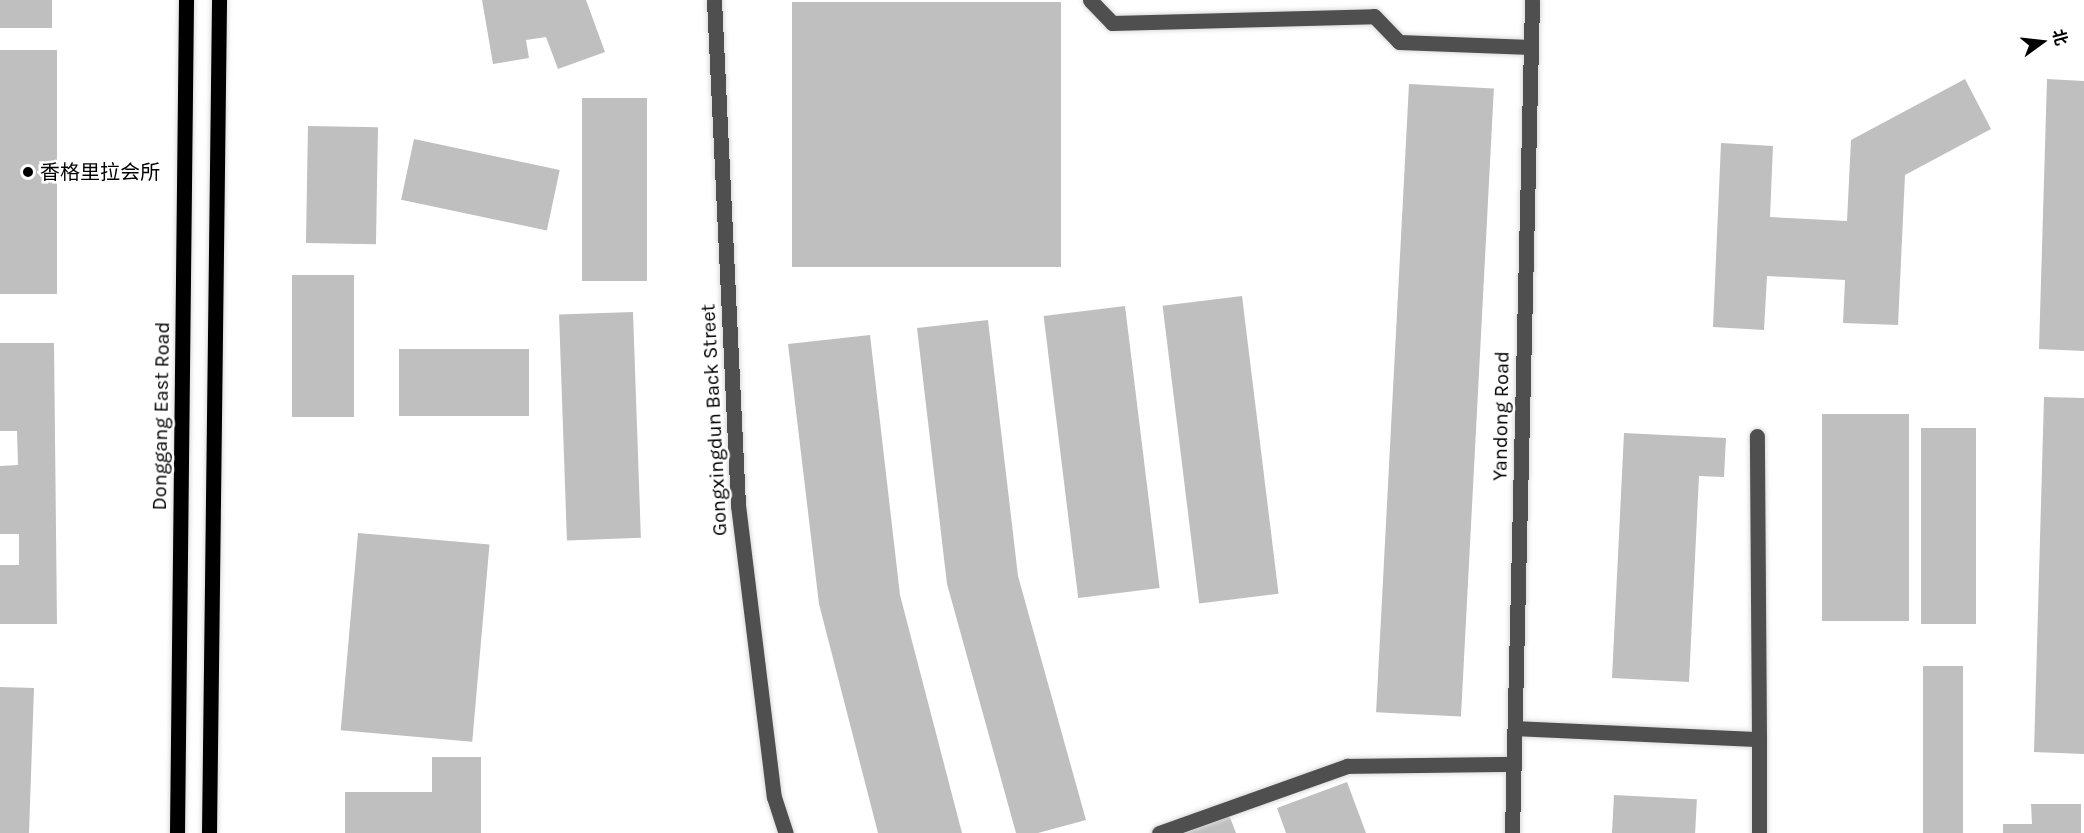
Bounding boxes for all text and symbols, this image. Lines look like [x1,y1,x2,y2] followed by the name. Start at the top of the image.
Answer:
[2012,12,2072,72] north arrow
[2049,27,2071,47] text: 北
[40,160,160,184] place label: 香格里拉会所
[21,165,35,179] marker: 香格里拉会所
[696,303,732,537] street label: Gongxingdun Back Street
[147,321,175,511] street label: Donggang East Road
[1488,351,1514,481] street label: Yandong Road

